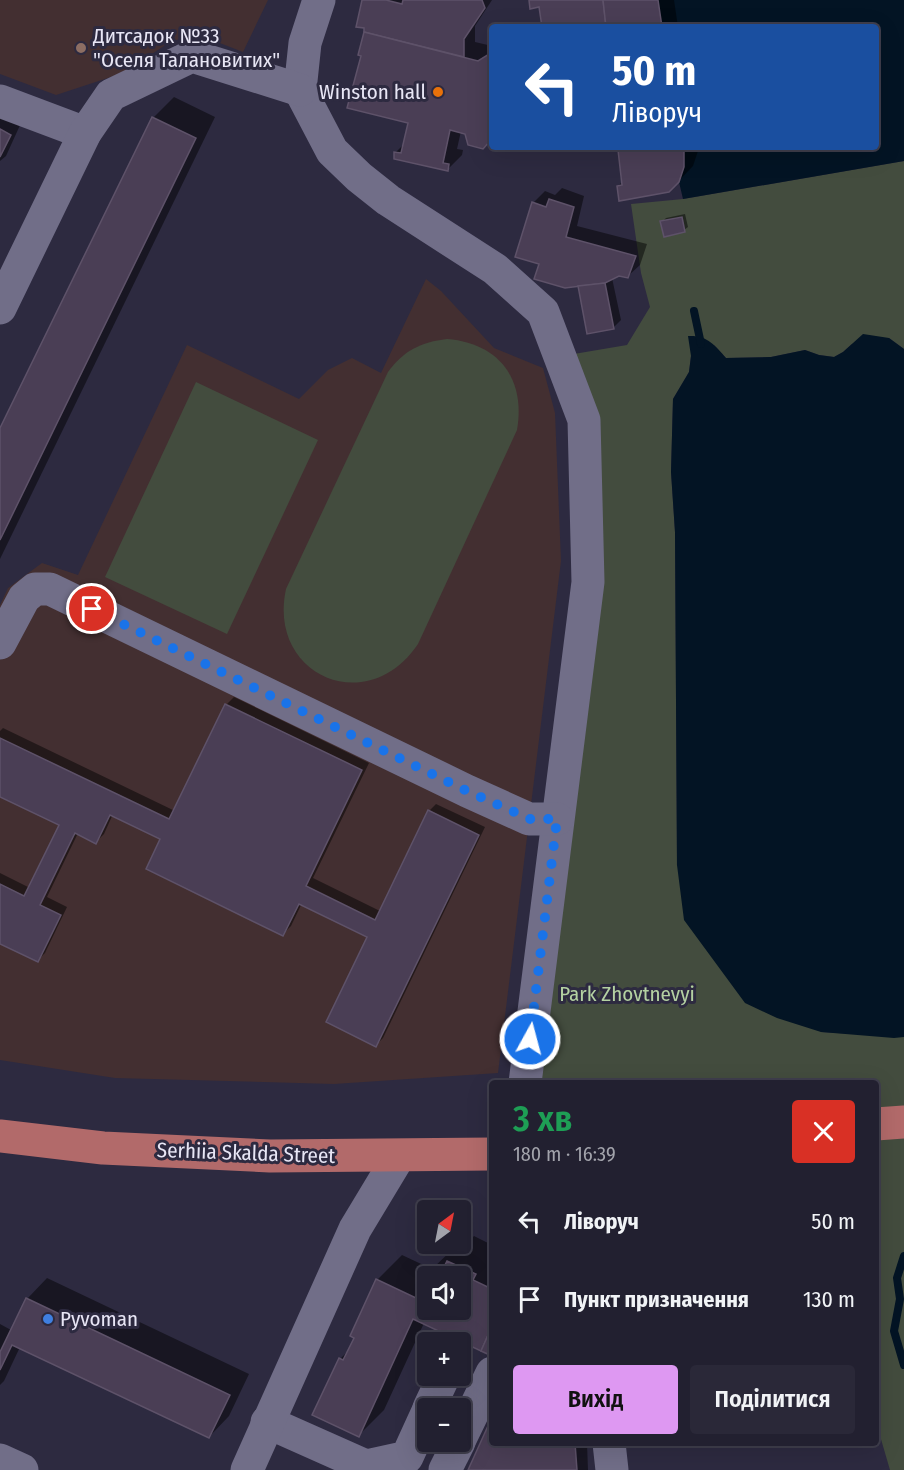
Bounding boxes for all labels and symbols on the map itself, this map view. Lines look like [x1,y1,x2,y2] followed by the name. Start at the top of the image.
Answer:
[92,23,280,73] place label: Дитсадок №33 "Оселя Талановитих"
[74,41,88,55] marker: Дитсадок №33 "Оселя Талановитих"
[319,79,426,105] place label: Winston hall
[431,85,445,99] marker: Winston hall
[66,583,117,634] pin
[559,981,695,1007] park label: Park Zhovtnevyi
[498,1007,562,1071] position arrow
[156,1137,336,1169] street label: Serhiia Skalda Street
[417,1200,471,1254] north arrow
[60,1306,138,1332] place label: Pyvoman
[41,1312,55,1326] marker: Pyvoman

